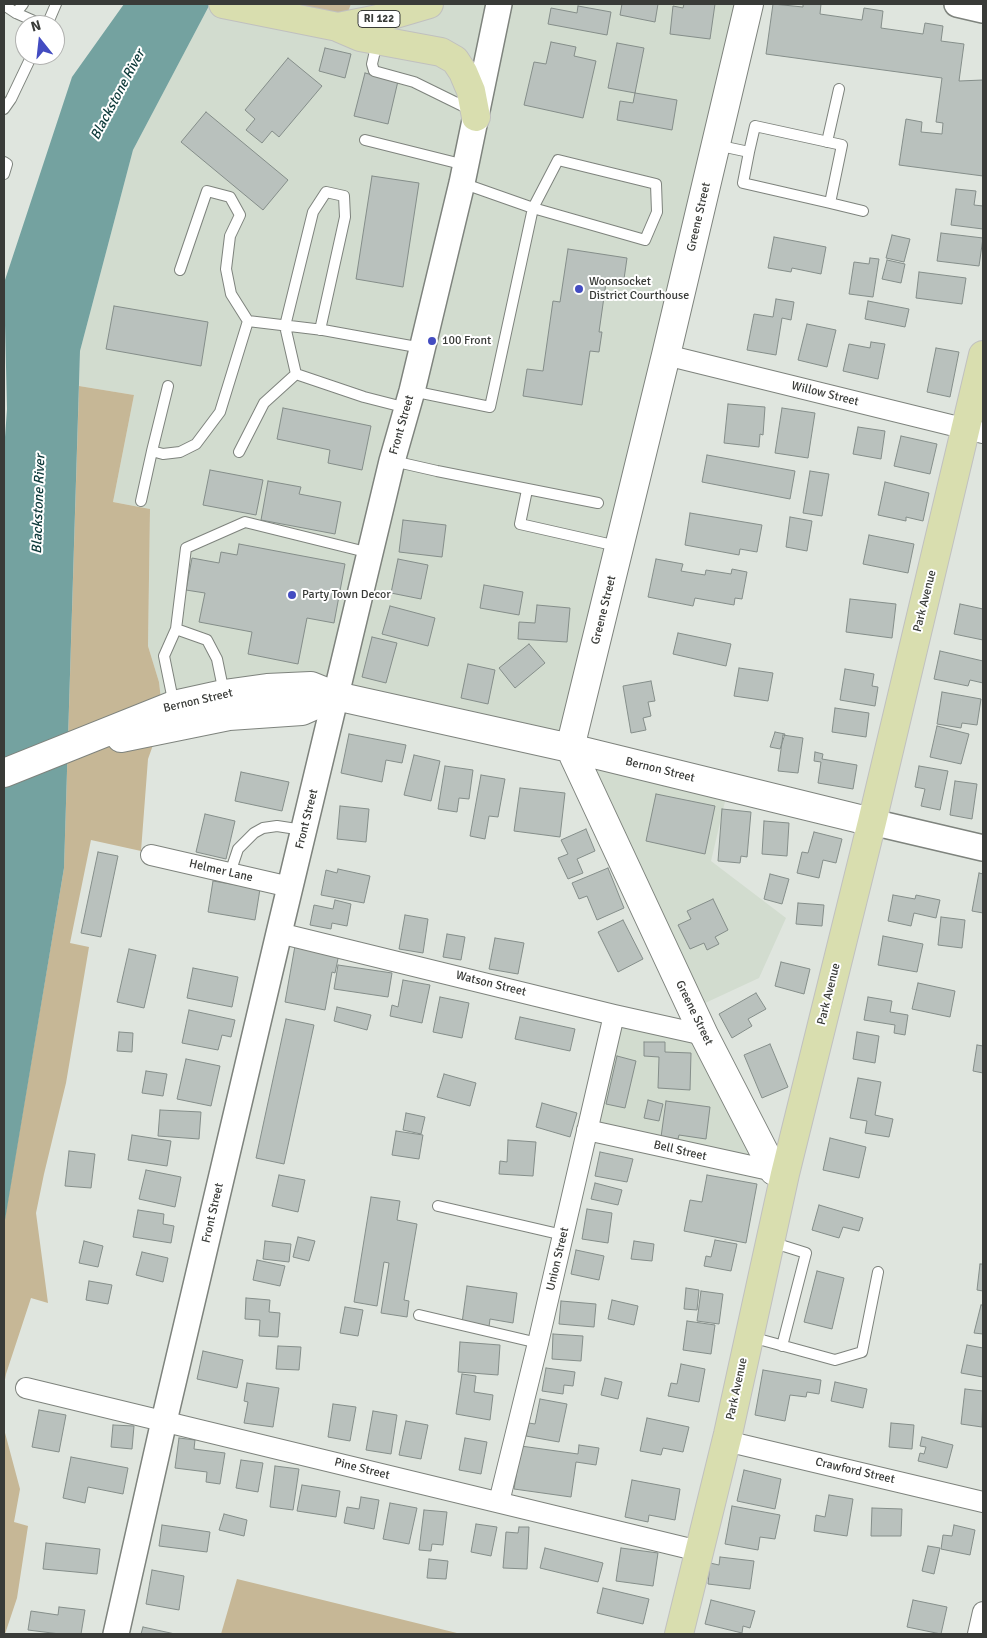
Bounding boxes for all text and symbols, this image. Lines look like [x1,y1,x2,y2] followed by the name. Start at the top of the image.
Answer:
[358,10,400,28] road number: RI 122
[15,15,65,65] north arrow
[29,17,43,36] text: N
[87,47,149,143] water label: Blackstone River
[684,181,714,253] street label: Greene Street
[589,275,689,303] place label: Woonsocket District Courthouse
[573,283,585,295] marker: Woonsocket District Courthouse
[442,334,491,348] place label: 100 Front
[426,335,438,347] marker: 100 Front
[790,379,860,409] street label: Willow Street
[387,394,417,456] street label: Front Street
[29,454,49,554] water label: Blackstone River
[910,569,940,633] street label: Park Avenue
[589,574,619,646] street label: Greene Street
[302,588,391,602] place label: Party Town Decor
[286,589,298,601] marker: Party Town Decor
[162,686,234,716] street label: Bernon Street
[624,754,696,786] street label: Bernon Street
[293,788,321,850] street label: Front Street
[188,857,254,885] street label: Helmer Lane
[814,962,844,1026] street label: Park Avenue
[454,968,528,1000] street label: Watson Street
[672,978,716,1048] street label: Greene Street
[652,1138,708,1164] street label: Bell Street
[199,1182,227,1244] street label: Front Street
[544,1226,572,1292] street label: Union Street
[723,1357,751,1421] street label: Park Avenue
[333,1455,391,1483] street label: Pine Street
[814,1455,896,1487] street label: Crawford Street

